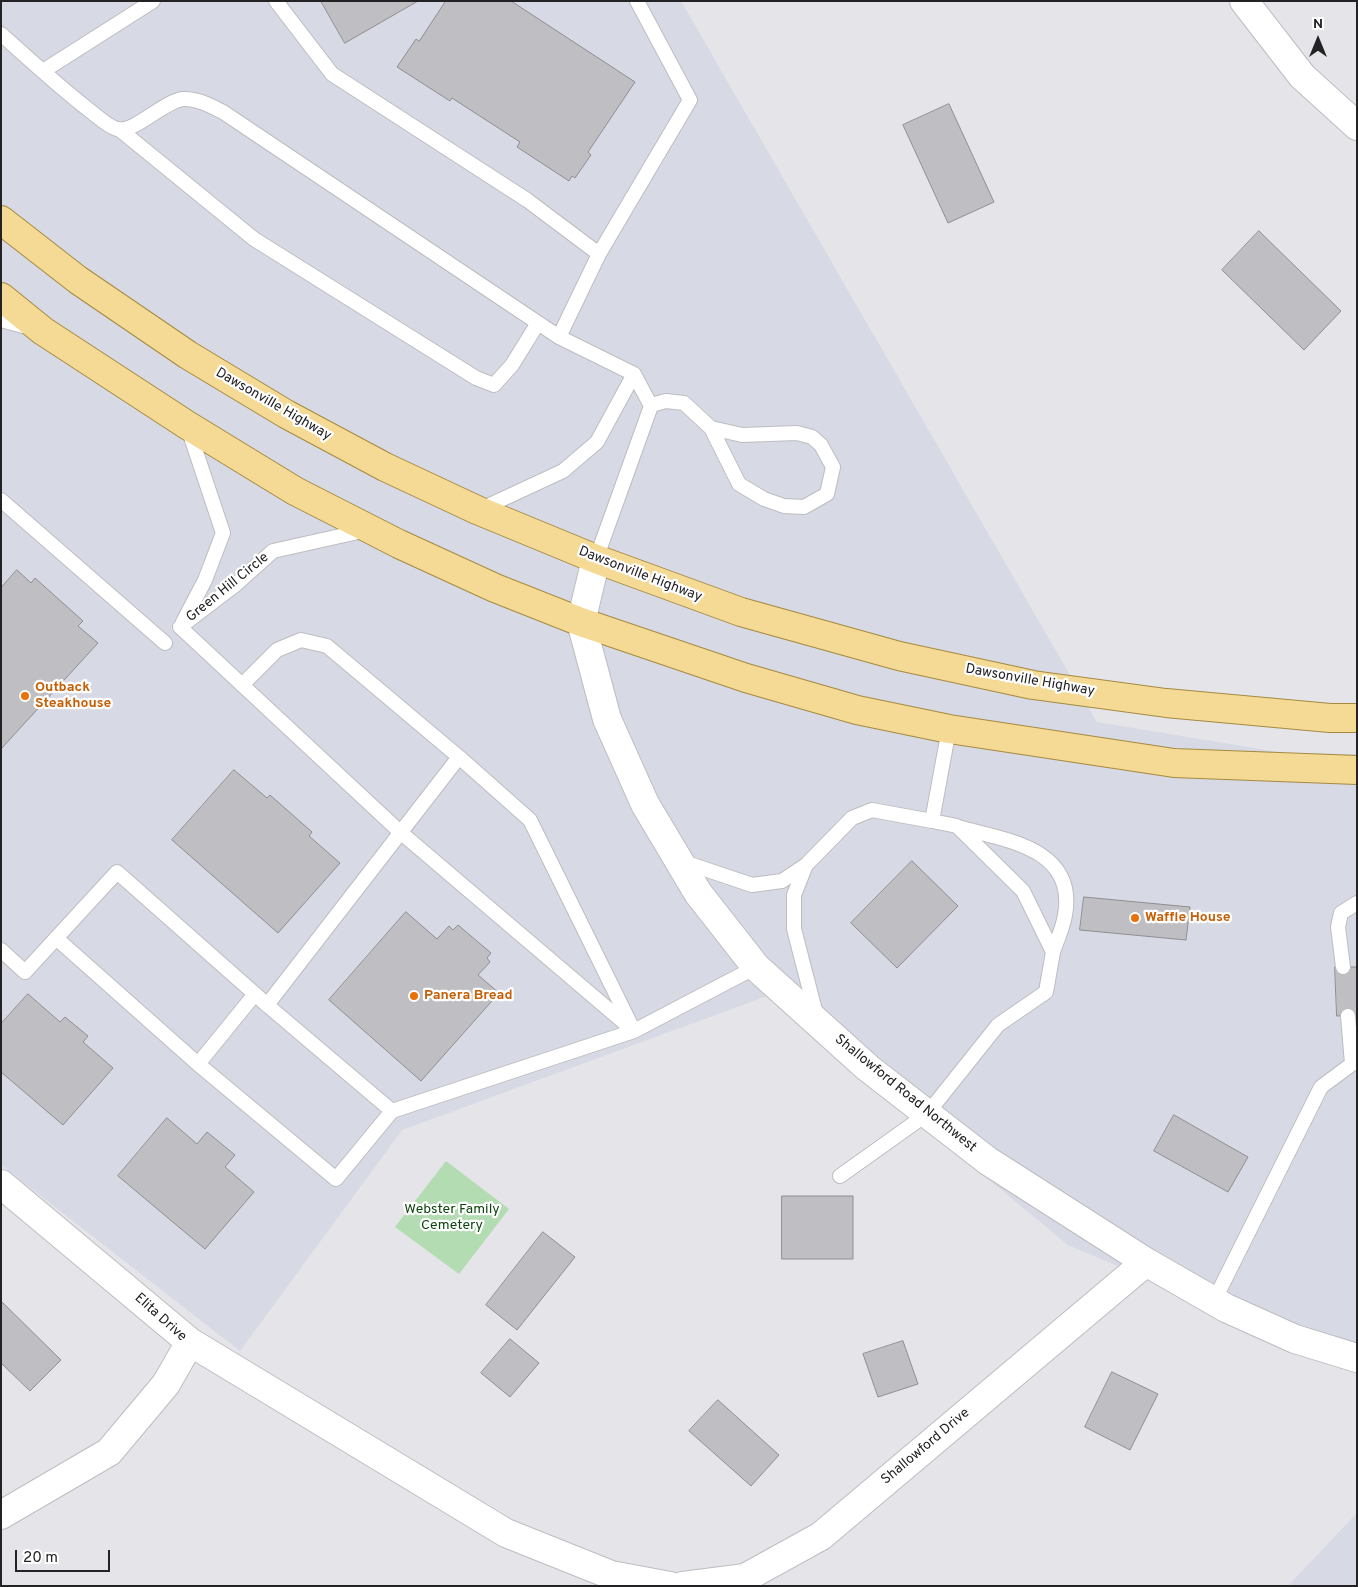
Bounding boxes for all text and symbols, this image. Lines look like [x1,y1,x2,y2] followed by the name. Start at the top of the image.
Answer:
[1293,15,1343,65] north arrow
[1313,16,1323,33] text: N
[212,365,334,445] street label: Dawsonville Highway
[576,544,704,606] street label: Dawsonville Highway
[183,550,273,626] street label: Green Hill Circle
[964,661,1096,701] street label: Dawsonville Highway
[35,680,111,712] place label: Outback Steakhouse
[19,690,31,702] marker: Outback Steakhouse
[1145,910,1231,926] place label: Waffle House
[1129,912,1141,924] marker: Waffle House
[424,988,512,1004] place label: Panera Bread
[408,990,420,1002] marker: Panera Bread
[831,1032,979,1156] street label: Shallowford Road Northwest
[404,1202,500,1234] park label: Webster Family Cemetery
[130,1290,190,1346] street label: Elita Drive
[878,1405,974,1489] street label: Shallowford Drive
[18,1540,112,1572] scale bar
[23,1549,58,1568] text: 20 m

